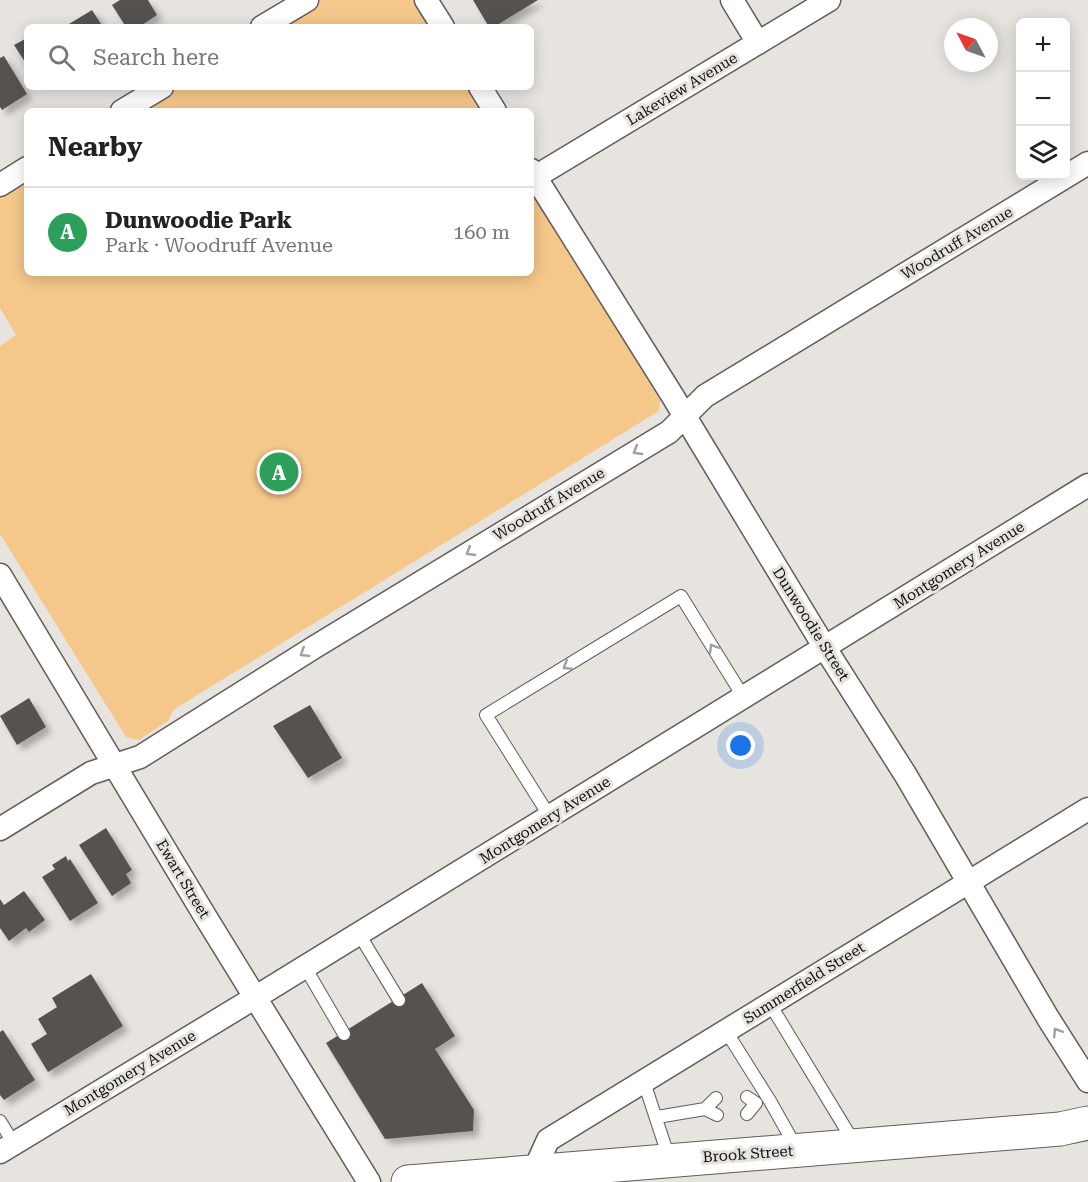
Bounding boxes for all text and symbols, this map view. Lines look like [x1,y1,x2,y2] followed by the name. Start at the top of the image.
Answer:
[944,18,998,72] north arrow
[1016,18,1070,180] map controls
[1016,18,1070,72] button: +
[24,24,534,90] search box
[45,41,78,74] icon: search
[93,45,219,70] text: Search here
[623,49,741,129] street label: Lakeview Avenue
[1016,72,1070,126] button: −
[1016,126,1070,180] button: layers
[48,132,142,162] text: Nearby
[898,203,1016,283] street label: Woodruff Avenue
[105,208,292,233] text: Dunwoodie Park
[60,220,75,244] text: A
[453,220,510,244] text: 160 m
[105,233,333,257] text: Park · Woodruff Avenue
[633,443,643,455] one-way arrow
[260,450,298,494] pin: A
[490,464,608,544] street label: Woodruff Avenue
[890,517,1028,613] street label: Montgomery Avenue
[466,545,476,556] one-way arrow
[769,564,853,684] street label: Dunwoodie Street
[709,644,721,654] one-way arrow
[300,646,310,658] one-way arrow
[563,658,573,670] one-way arrow
[726,731,755,760] your location
[476,772,614,868] street label: Montgomery Avenue
[152,836,214,922] street label: Ewart Street
[740,938,868,1028] street label: Summerfield Street
[61,1026,199,1120] street label: Montgomery Avenue
[1053,1027,1064,1038] one-way arrow
[702,1142,794,1166] street label: Brook Street

